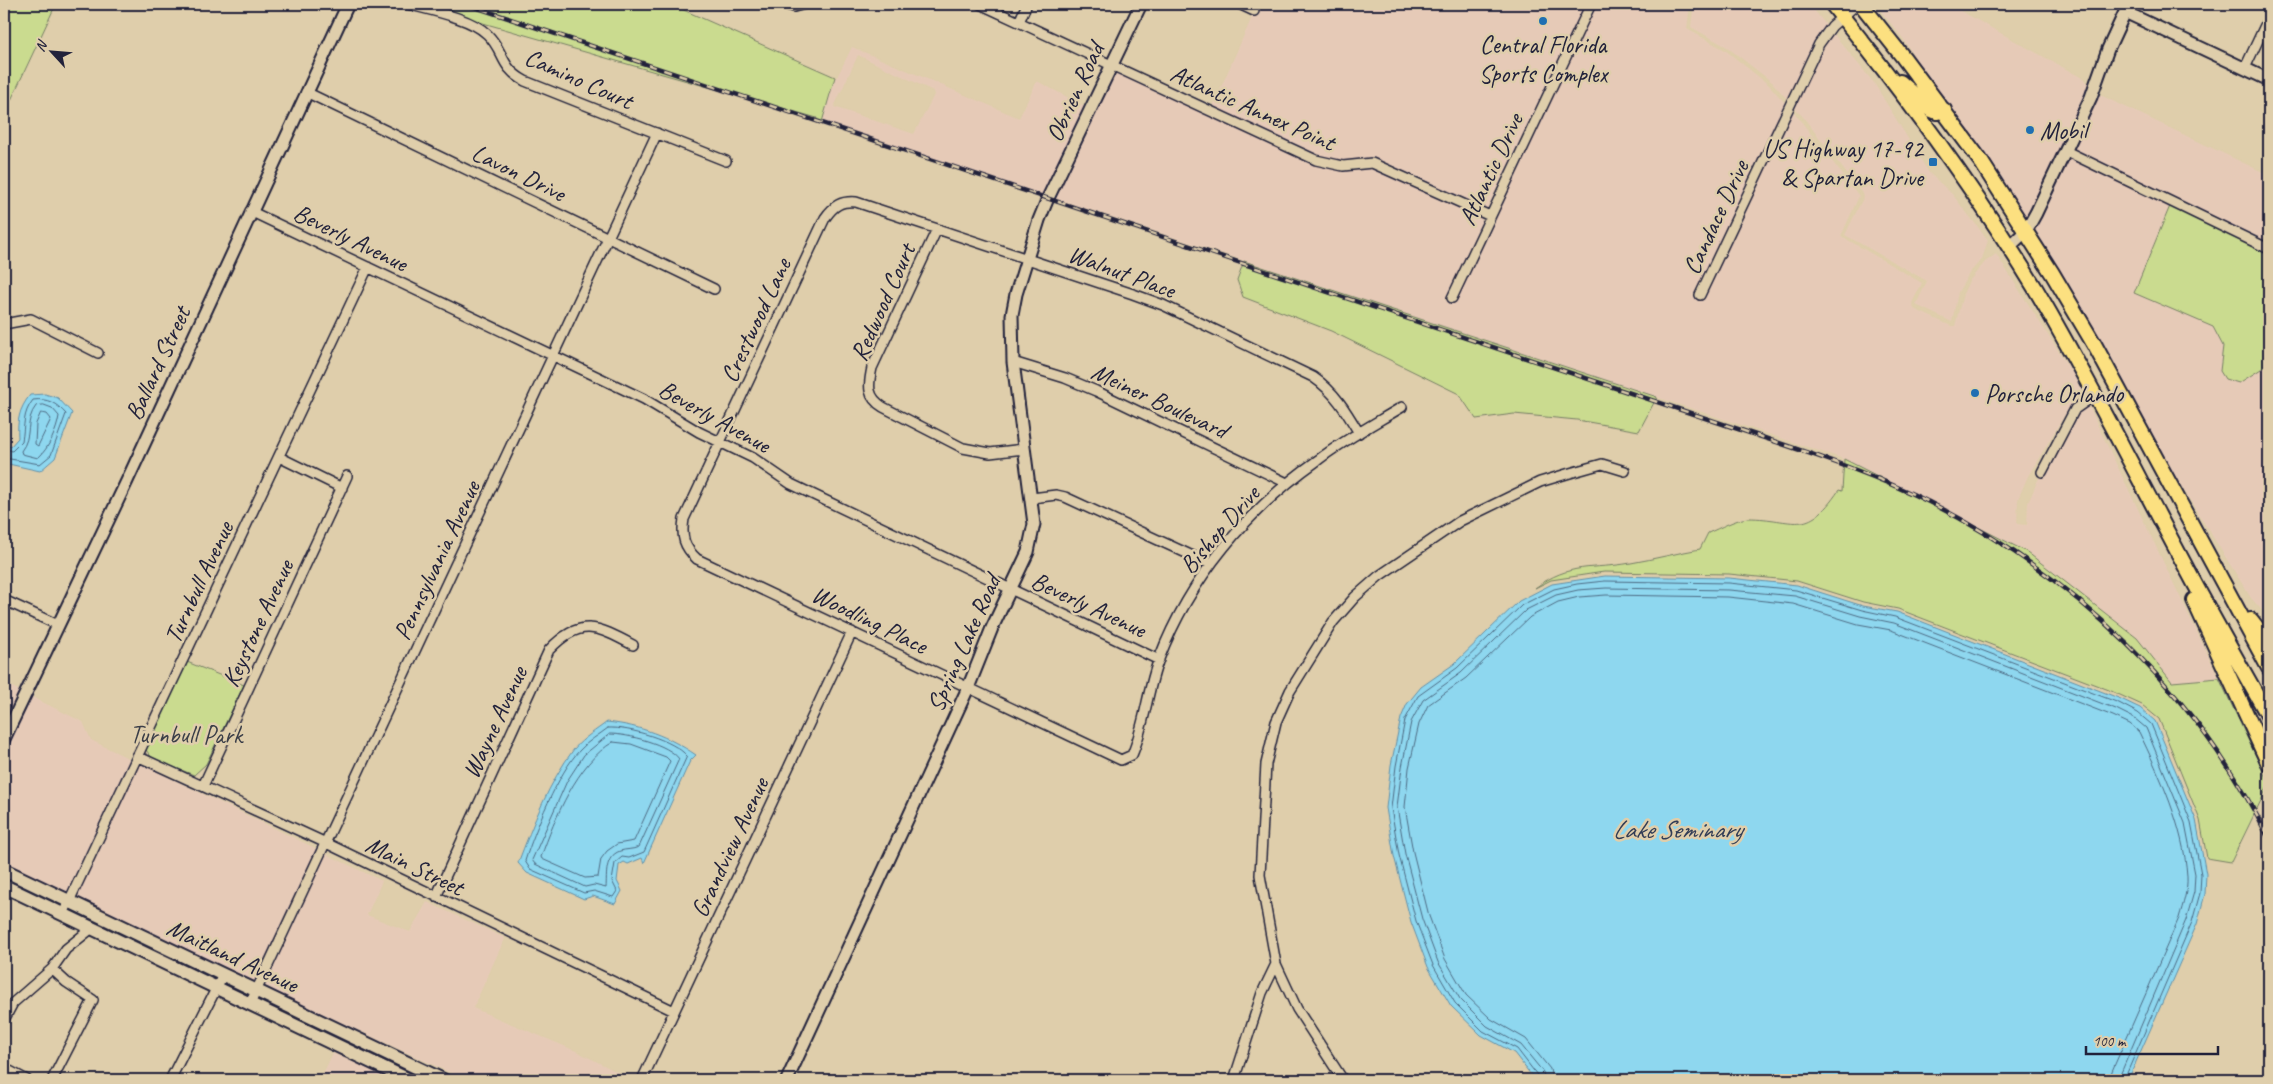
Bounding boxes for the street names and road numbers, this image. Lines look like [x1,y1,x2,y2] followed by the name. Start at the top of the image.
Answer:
[1038,34,1113,147] street label: Obrien Road
[520,41,640,118] street label: Camino Court
[1165,57,1342,160] street label: Atlantic Annex Point
[1451,107,1531,230] street label: Atlantic Drive
[467,137,572,210] street label: Lavon Drive
[1676,154,1757,280] street label: Candace Drive
[288,197,414,280] street label: Beverly Avenue
[843,236,924,366] street label: Redwood Court
[1064,238,1181,307] street label: Walnut Place
[713,252,799,388] street label: Crestwood Lane
[118,299,199,425] street label: Ballard Street
[1086,355,1236,448] street label: Meiner Boulevard
[653,373,778,462] street label: Beverly Avenue
[386,474,489,645] street label: Pennsylvania Avenue
[1173,477,1268,580] street label: Bishop Drive
[157,515,242,648] street label: Turnbull Avenue
[215,553,302,692] street label: Keystone Avenue
[1026,564,1153,646] street label: Beverly Avenue
[919,567,1010,717] street label: Spring Lake Road
[806,578,934,662] street label: Woodling Place
[455,660,535,783] street label: Wayne Avenue
[684,771,777,922] street label: Grandview Avenue
[360,829,471,904] street label: Main Street
[162,912,305,1001] street label: Maitland Avenue

